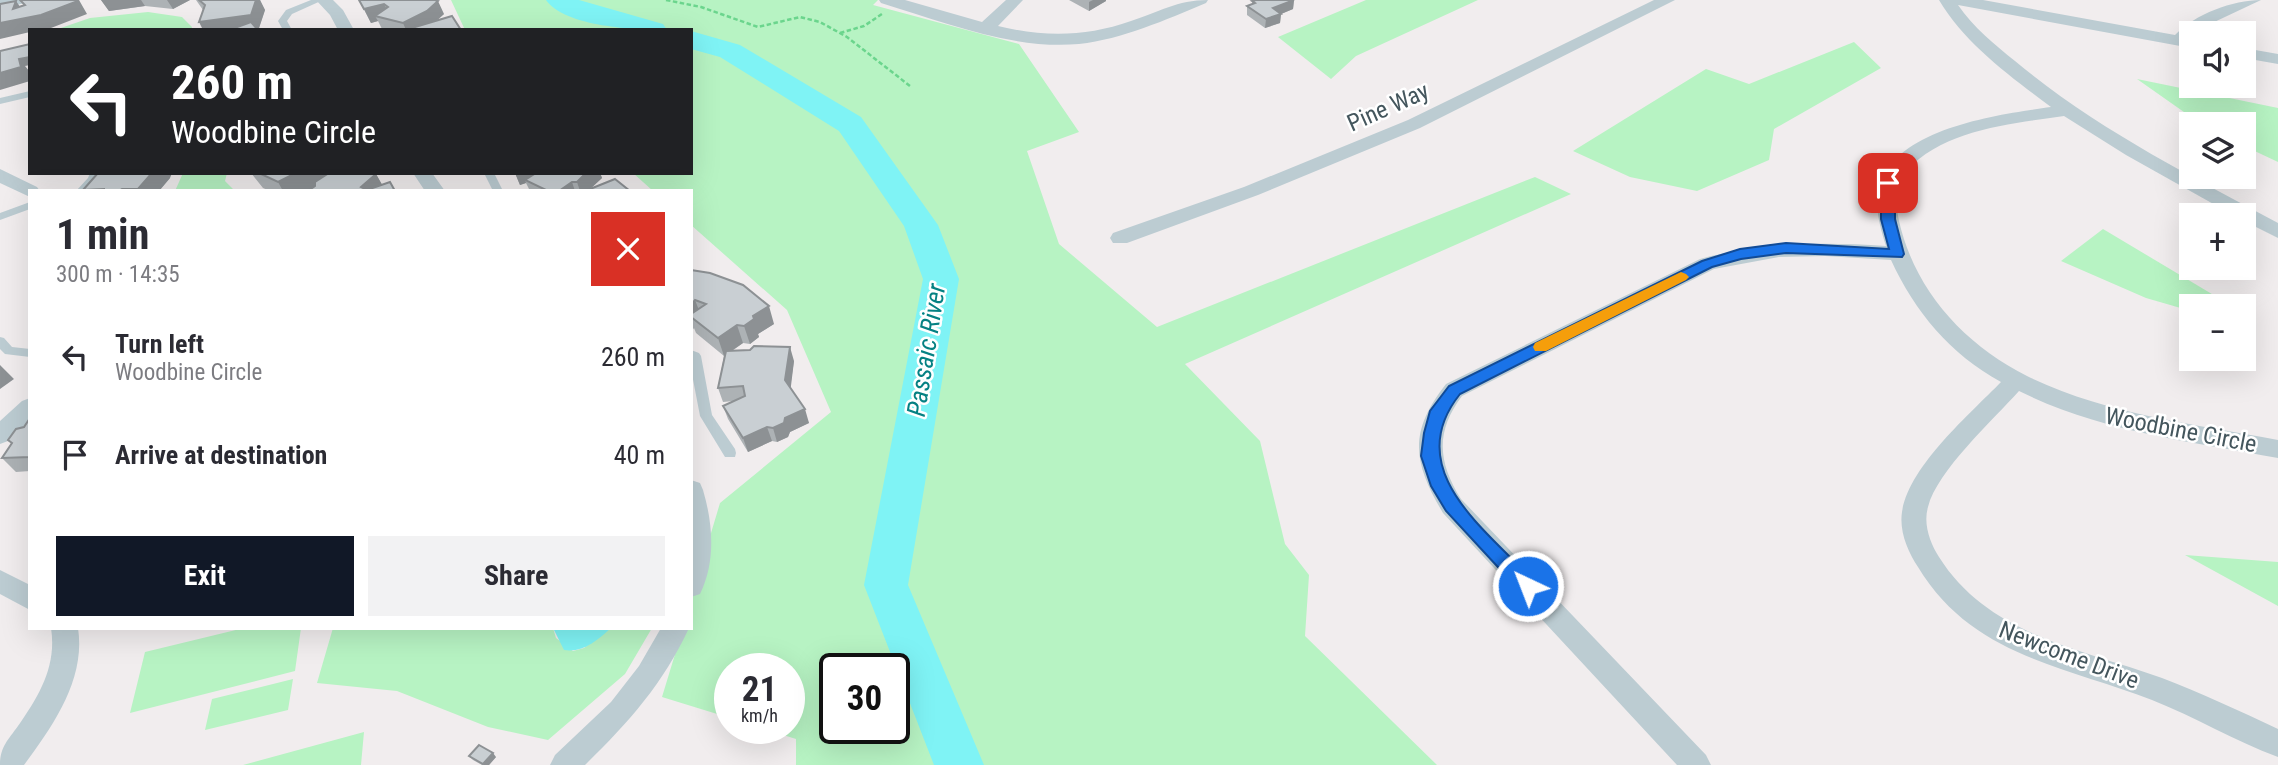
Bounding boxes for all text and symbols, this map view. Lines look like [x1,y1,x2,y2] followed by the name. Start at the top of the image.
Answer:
[2179,21,2256,371] map controls
[2179,21,2256,98] button: sound
[171,54,293,111] text: 260 m
[56,56,147,147] icon: left
[1343,77,1433,137] street label: Pine Way
[2179,112,2256,189] button: layers
[171,113,376,151] text: Woodbine Circle
[1858,153,1918,213] pin
[1869,164,1907,202] icon: arrive
[2179,203,2256,280] button: +
[56,210,149,259] text: 1 min
[591,212,665,286] button: close
[56,261,180,288] text: 300 m · 14:35
[901,280,951,418] water label: Passaic River
[2179,294,2256,371] button: −
[115,329,204,359] text: Turn left
[56,338,94,376] icon: left
[601,342,665,372] text: 260 m
[115,359,262,386] text: Woodbine Circle
[2103,402,2259,458] street label: Woodbine Circle
[56,436,94,474] icon: arrive
[115,440,327,470] text: Arrive at destination
[614,440,665,470] text: 40 m
[56,536,354,616] button: Exit
[368,536,665,616] button: Share
[1491,549,1565,623] position arrow
[1995,615,2143,695] street label: Newcome Drive
[819,653,910,744] speed limit sign: 30
[742,669,777,710] text: 21
[741,705,778,726] text: km/h

